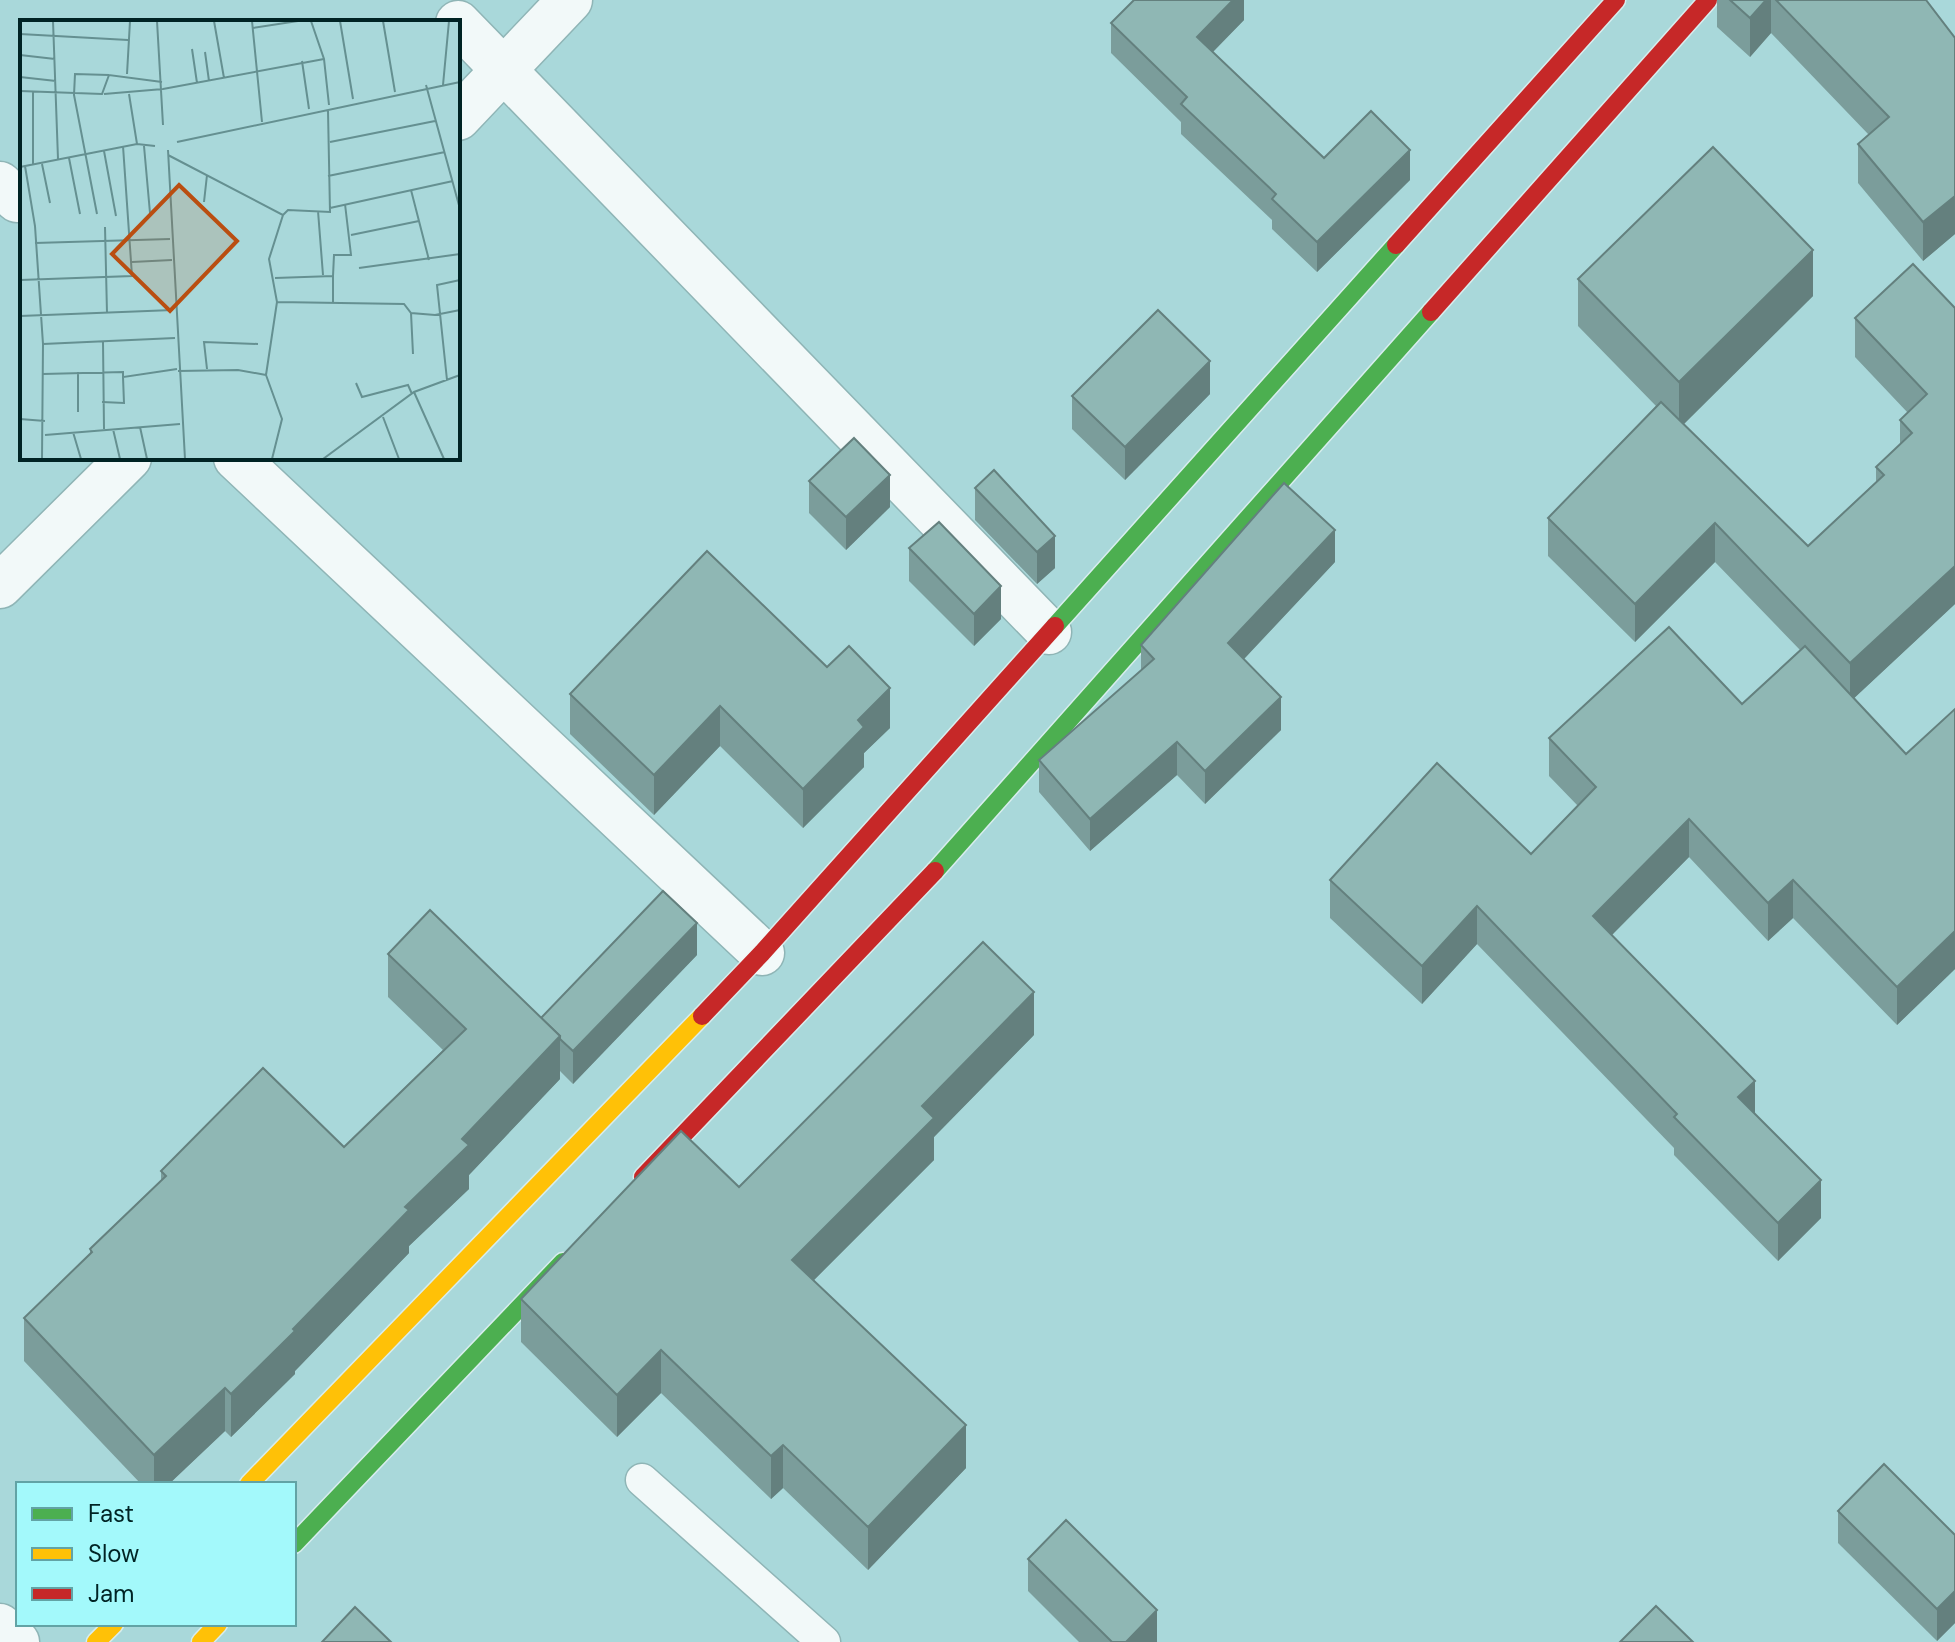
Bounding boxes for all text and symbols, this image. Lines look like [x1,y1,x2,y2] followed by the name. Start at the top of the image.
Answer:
[20,20,460,460] inset map
[16,1482,296,1626] legend
[88,1498,134,1529] text: Fast
[88,1538,139,1569] text: Slow
[88,1578,134,1609] text: Jam

